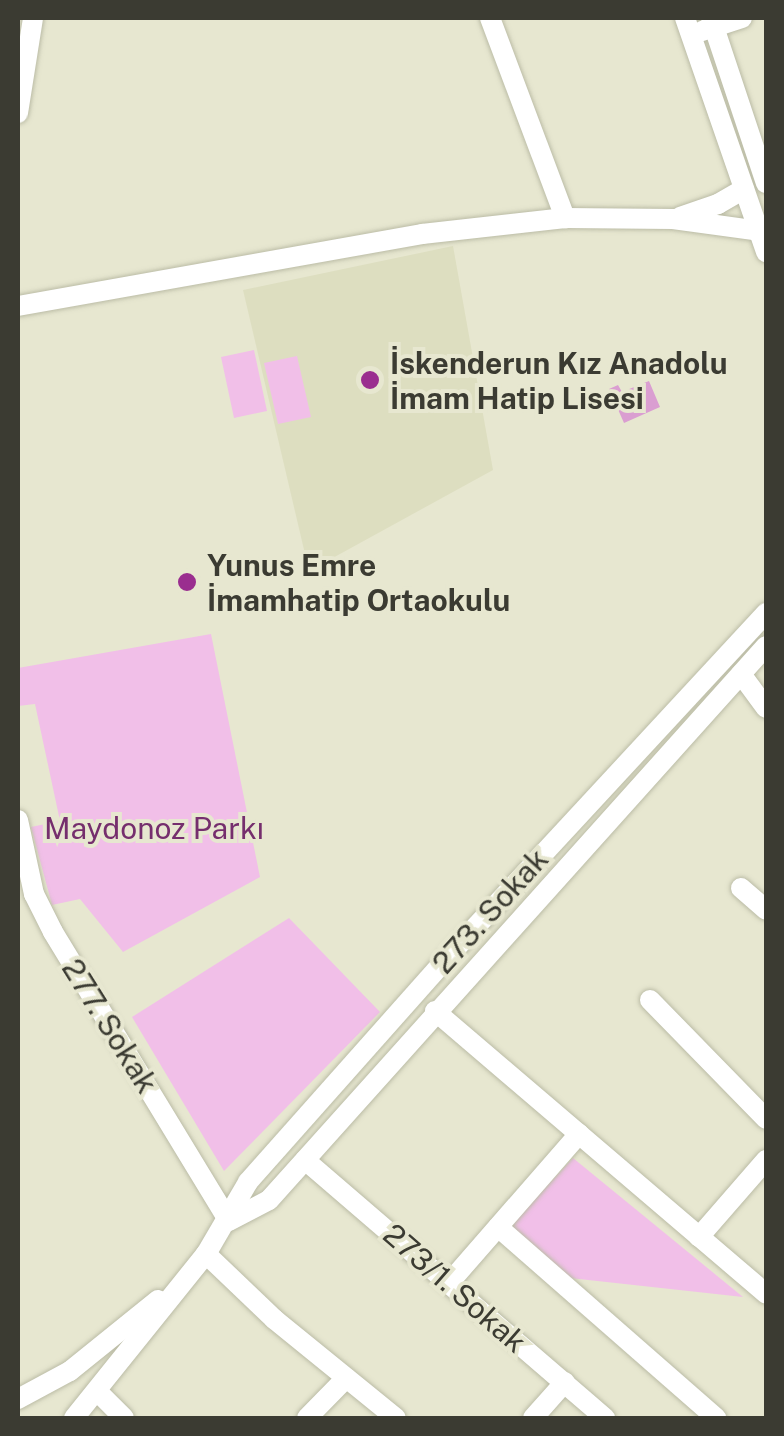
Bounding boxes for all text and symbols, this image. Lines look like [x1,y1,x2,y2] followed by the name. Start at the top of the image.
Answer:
[390,345,728,416] place label: İskenderun Kız Anadolu İmam Hatip Lisesi
[359,369,381,391] marker: İskenderun Kız Anadolu İmam Hatip Lisesi
[207,547,510,618] place label: Yunus Emre İmamhatip Ortaokulu
[176,571,198,593] marker: Yunus Emre İmamhatip Ortaokulu
[44,810,264,846] park label: Maydonoz Parkı
[425,841,555,981] street label: 273. Sokak
[55,952,165,1100] street label: 277. Sokak
[376,1216,534,1360] street label: 273/1. Sokak

